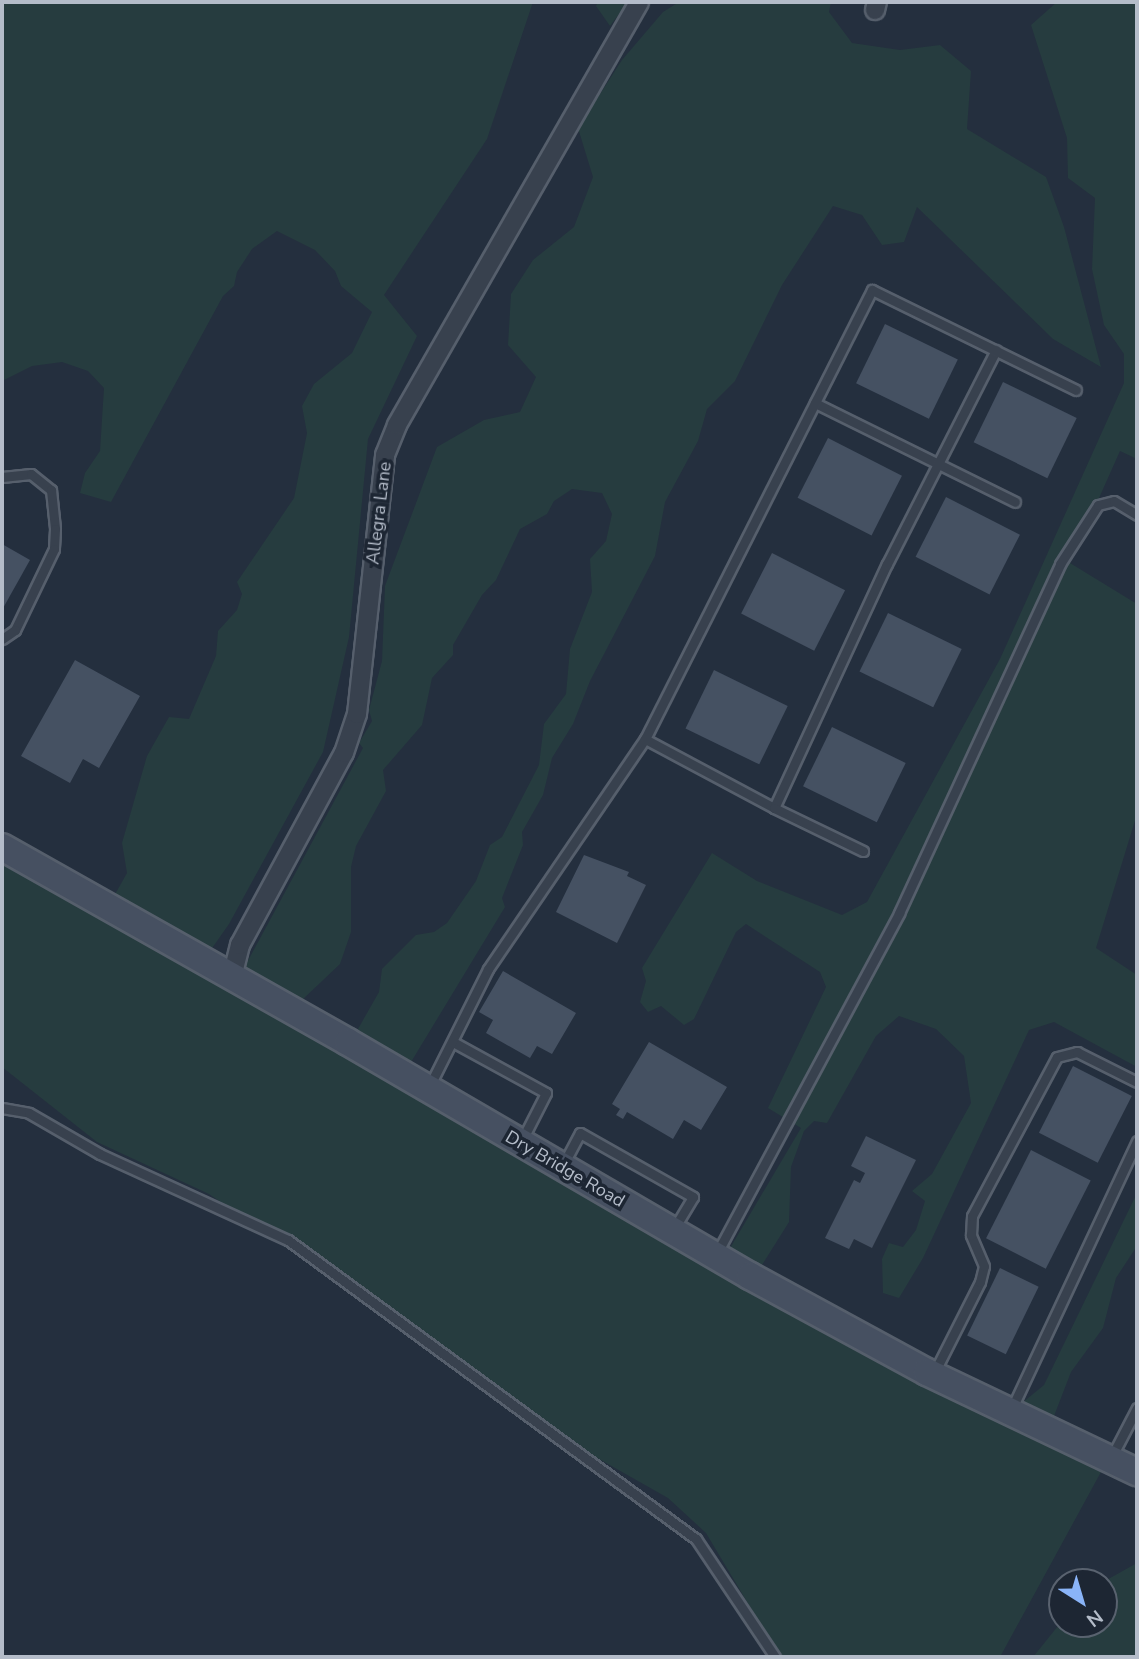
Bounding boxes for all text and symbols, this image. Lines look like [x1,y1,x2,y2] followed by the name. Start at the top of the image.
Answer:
[362,460,396,566] street label: Allegra Lane
[502,1126,628,1212] street label: Dry Bridge Road
[1048,1568,1118,1638] north arrow
[1081,1604,1108,1633] text: N

